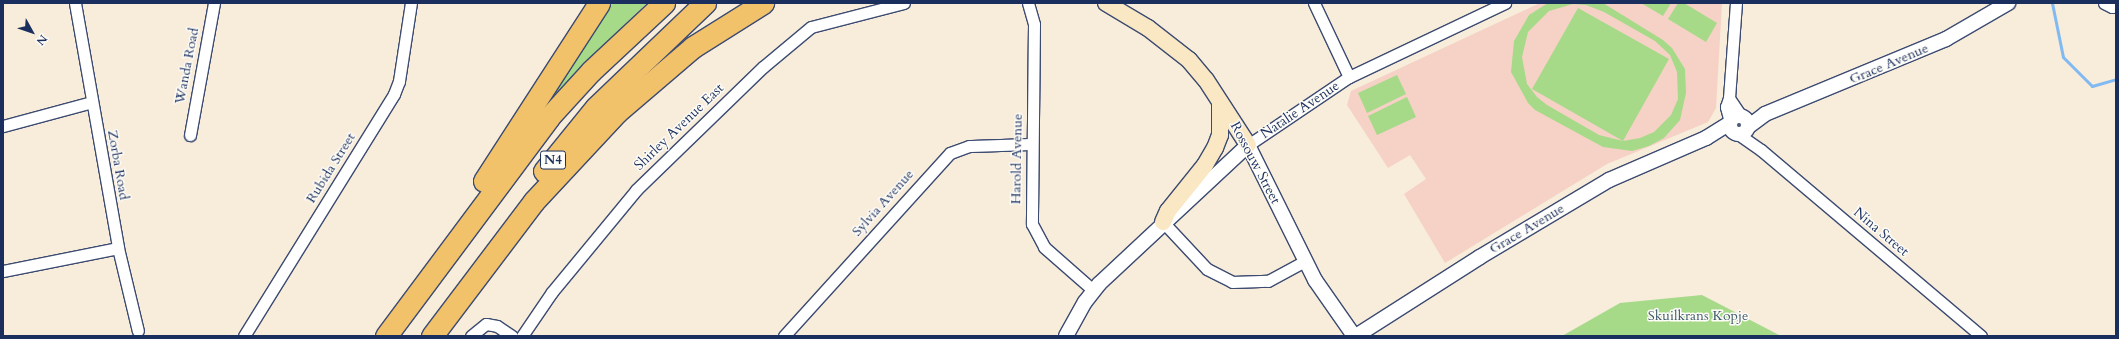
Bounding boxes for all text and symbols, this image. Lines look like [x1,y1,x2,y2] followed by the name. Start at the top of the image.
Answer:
[12,12,52,52] north arrow
[171,26,203,106] street label: Wanda Road
[33,32,50,49] text: N
[1847,40,1931,88] street label: Grace Avenue
[1257,77,1343,143] street label: Natalie Avenue
[631,80,727,174] street label: Shirley Avenue East
[1008,114,1026,204] street label: Harold Avenue
[1226,119,1284,207] street label: Rossouw Street
[104,129,132,201] street label: Zorba Road
[303,130,359,206] street label: Rubida Street
[540,149,566,171] road number: N4
[849,166,917,240] street label: Sylvia Avenue
[1487,200,1567,258] street label: Grace Avenue
[1850,204,1912,260] street label: Nina Street
[1648,308,1748,324] park label: Skuilkrans Kopje

